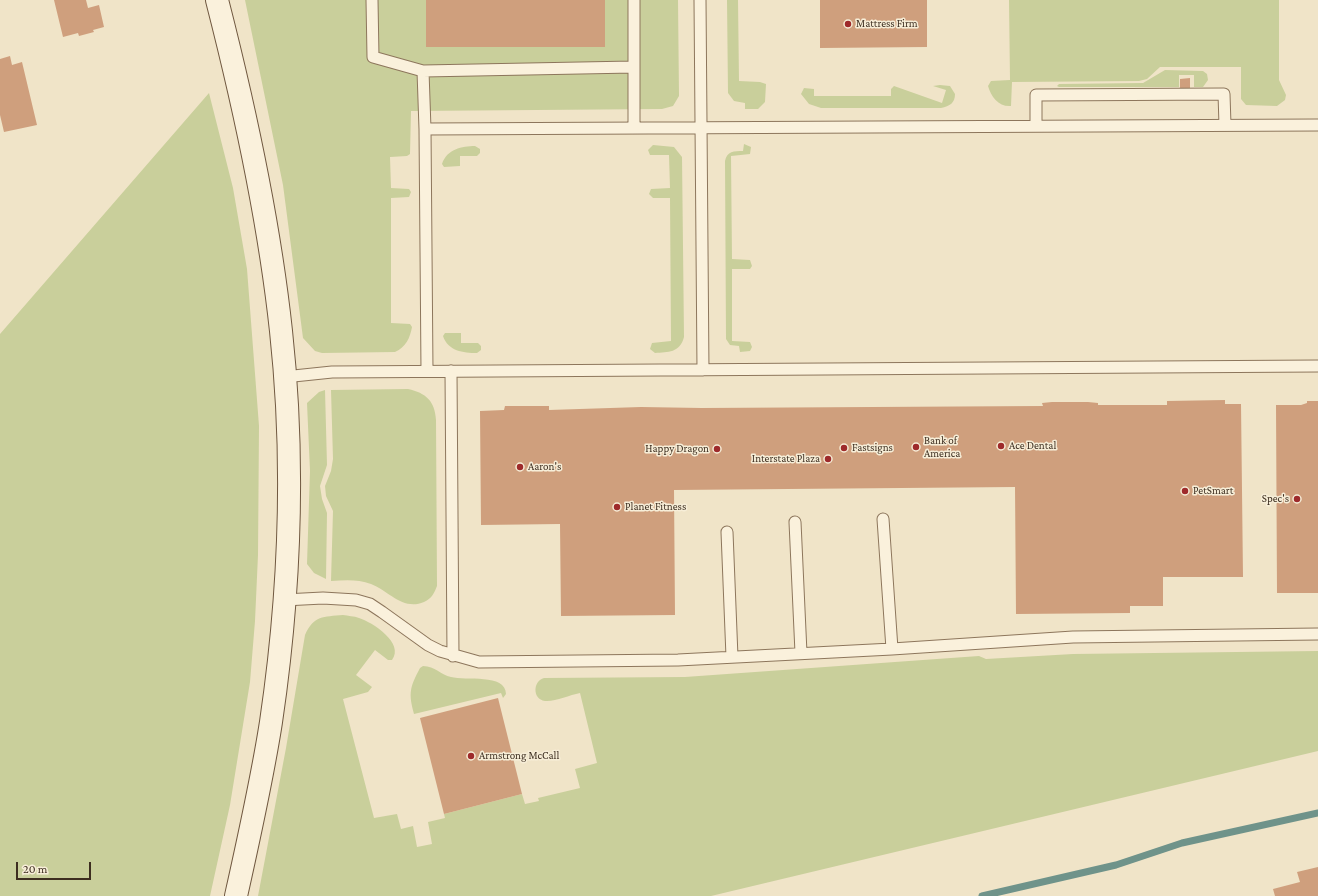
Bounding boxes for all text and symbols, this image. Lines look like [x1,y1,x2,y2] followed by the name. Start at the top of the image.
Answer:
[856,17,918,31] place label: Mattress Firm
[843,19,853,29] marker: Mattress Firm
[924,434,960,460] place label: Bank of America
[1009,439,1056,453] place label: Ace Dental
[852,441,893,455] place label: Fastsigns
[996,441,1006,451] marker: Ace Dental
[645,442,709,456] place label: Happy Dragon
[911,442,921,452] marker: Bank of America
[839,443,849,453] marker: Fastsigns
[712,444,722,454] marker: Happy Dragon
[752,452,820,466] place label: Interstate Plaza
[823,454,833,464] marker: Interstate Plaza
[528,460,561,474] place label: Aaron's
[515,462,525,472] marker: Aaron's
[1193,484,1233,498] place label: PetSmart
[1180,486,1190,496] marker: PetSmart
[1262,492,1289,506] place label: Spec's
[1292,494,1302,504] marker: Spec's
[625,500,686,514] place label: Planet Fitness
[612,502,622,512] marker: Planet Fitness
[479,749,559,763] place label: Armstrong McCall
[466,751,476,761] marker: Armstrong McCall
[18,854,93,880] scale bar
[23,862,47,876] text: 20 m

